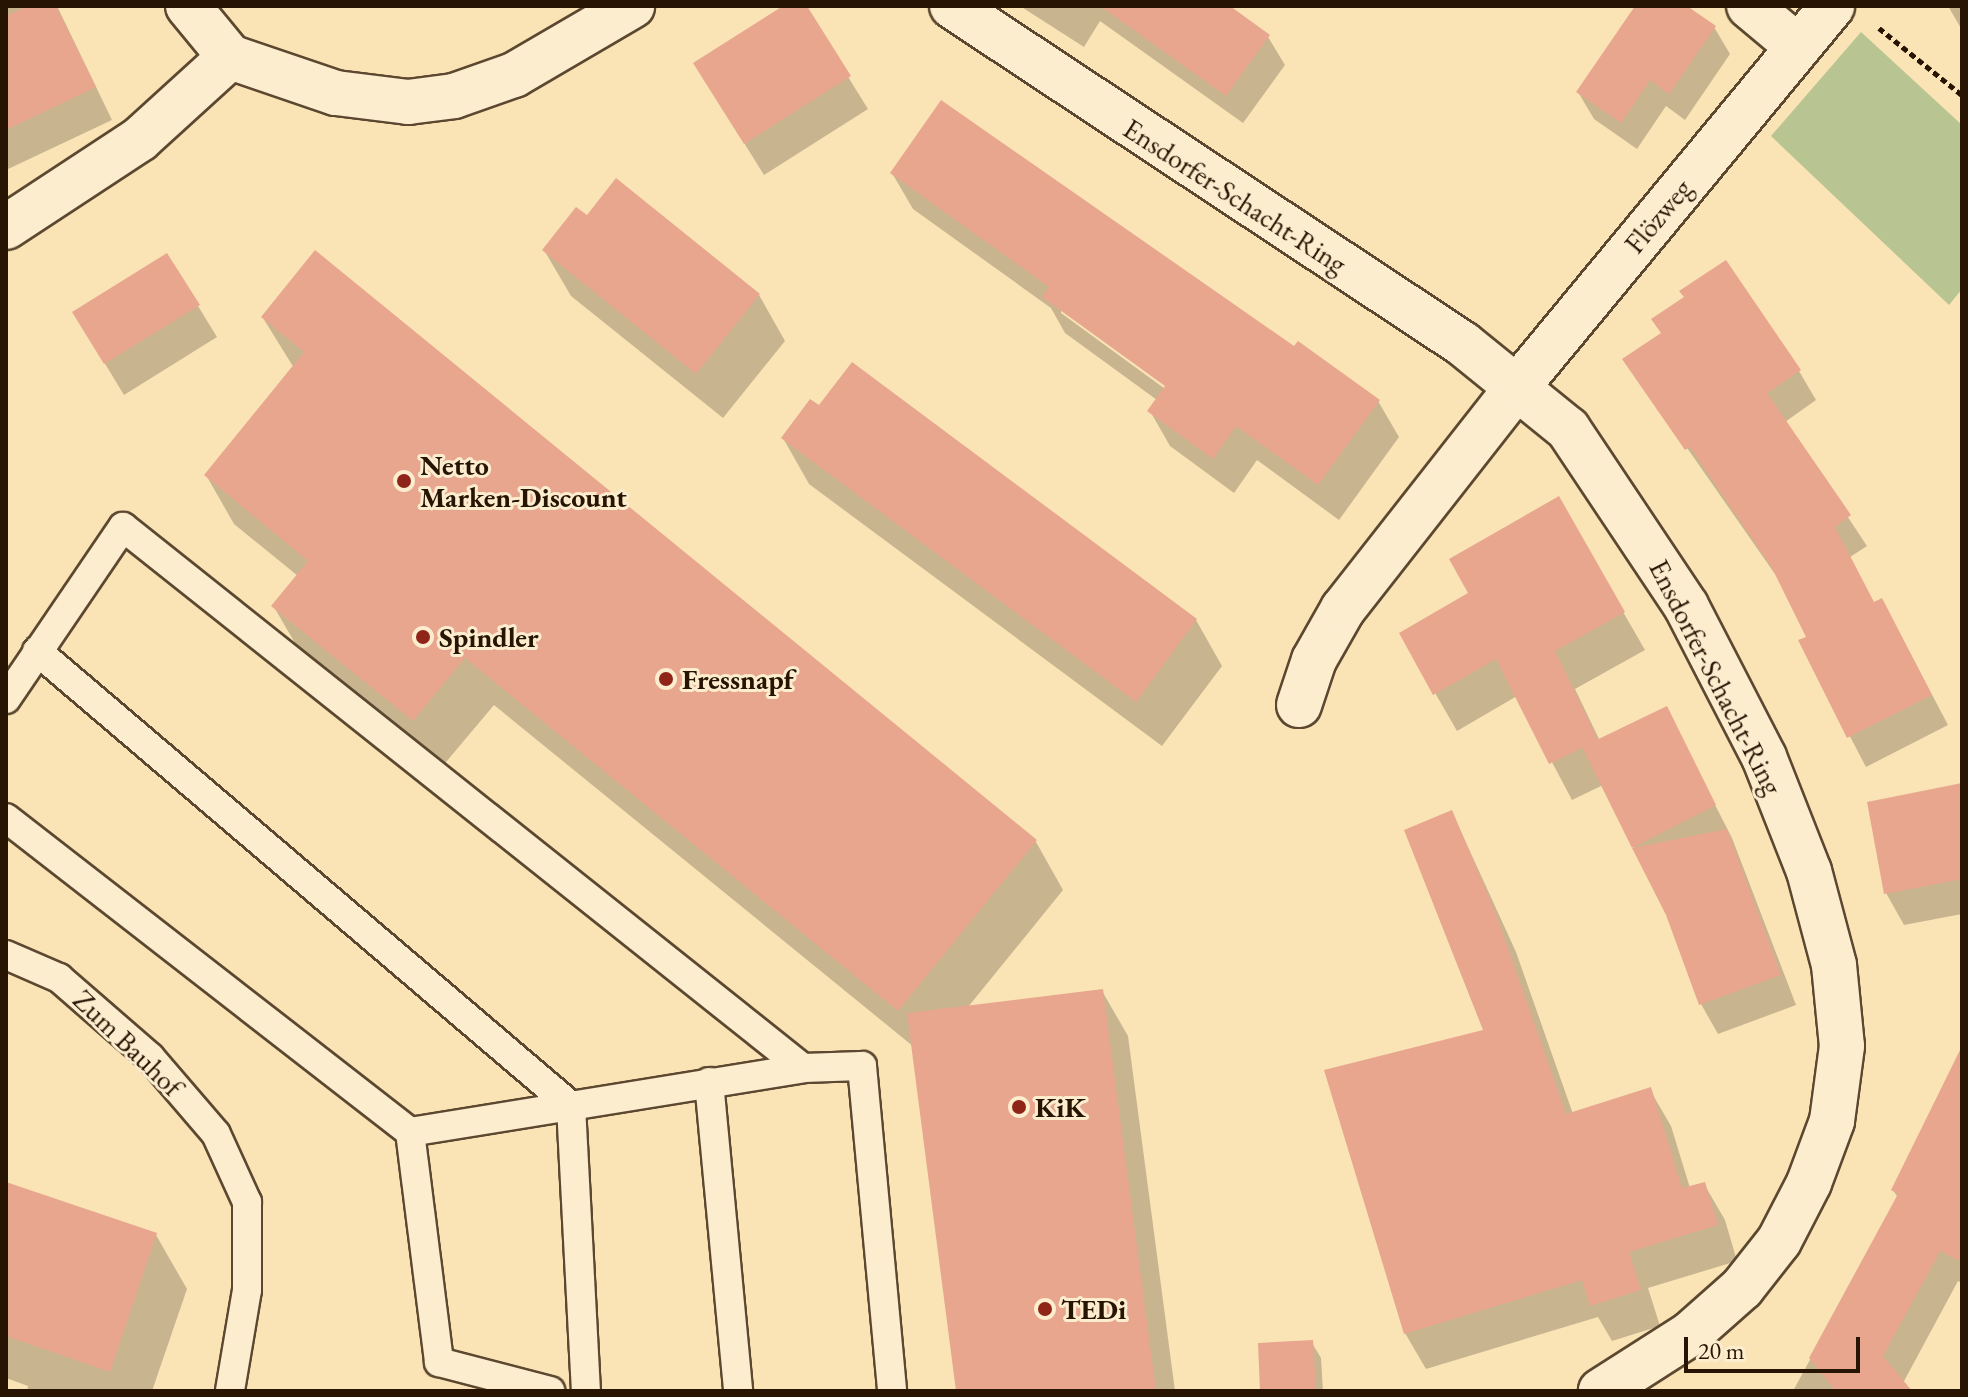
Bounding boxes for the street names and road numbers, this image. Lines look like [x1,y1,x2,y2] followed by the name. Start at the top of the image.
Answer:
[1117,111,1353,281] street label: Ensdorfer-Schacht-Ring
[1617,172,1699,260] street label: Flözweg
[1642,554,1790,800] street label: Ensdorfer-Schacht-Ring
[66,983,190,1103] street label: Zum Bauhof

